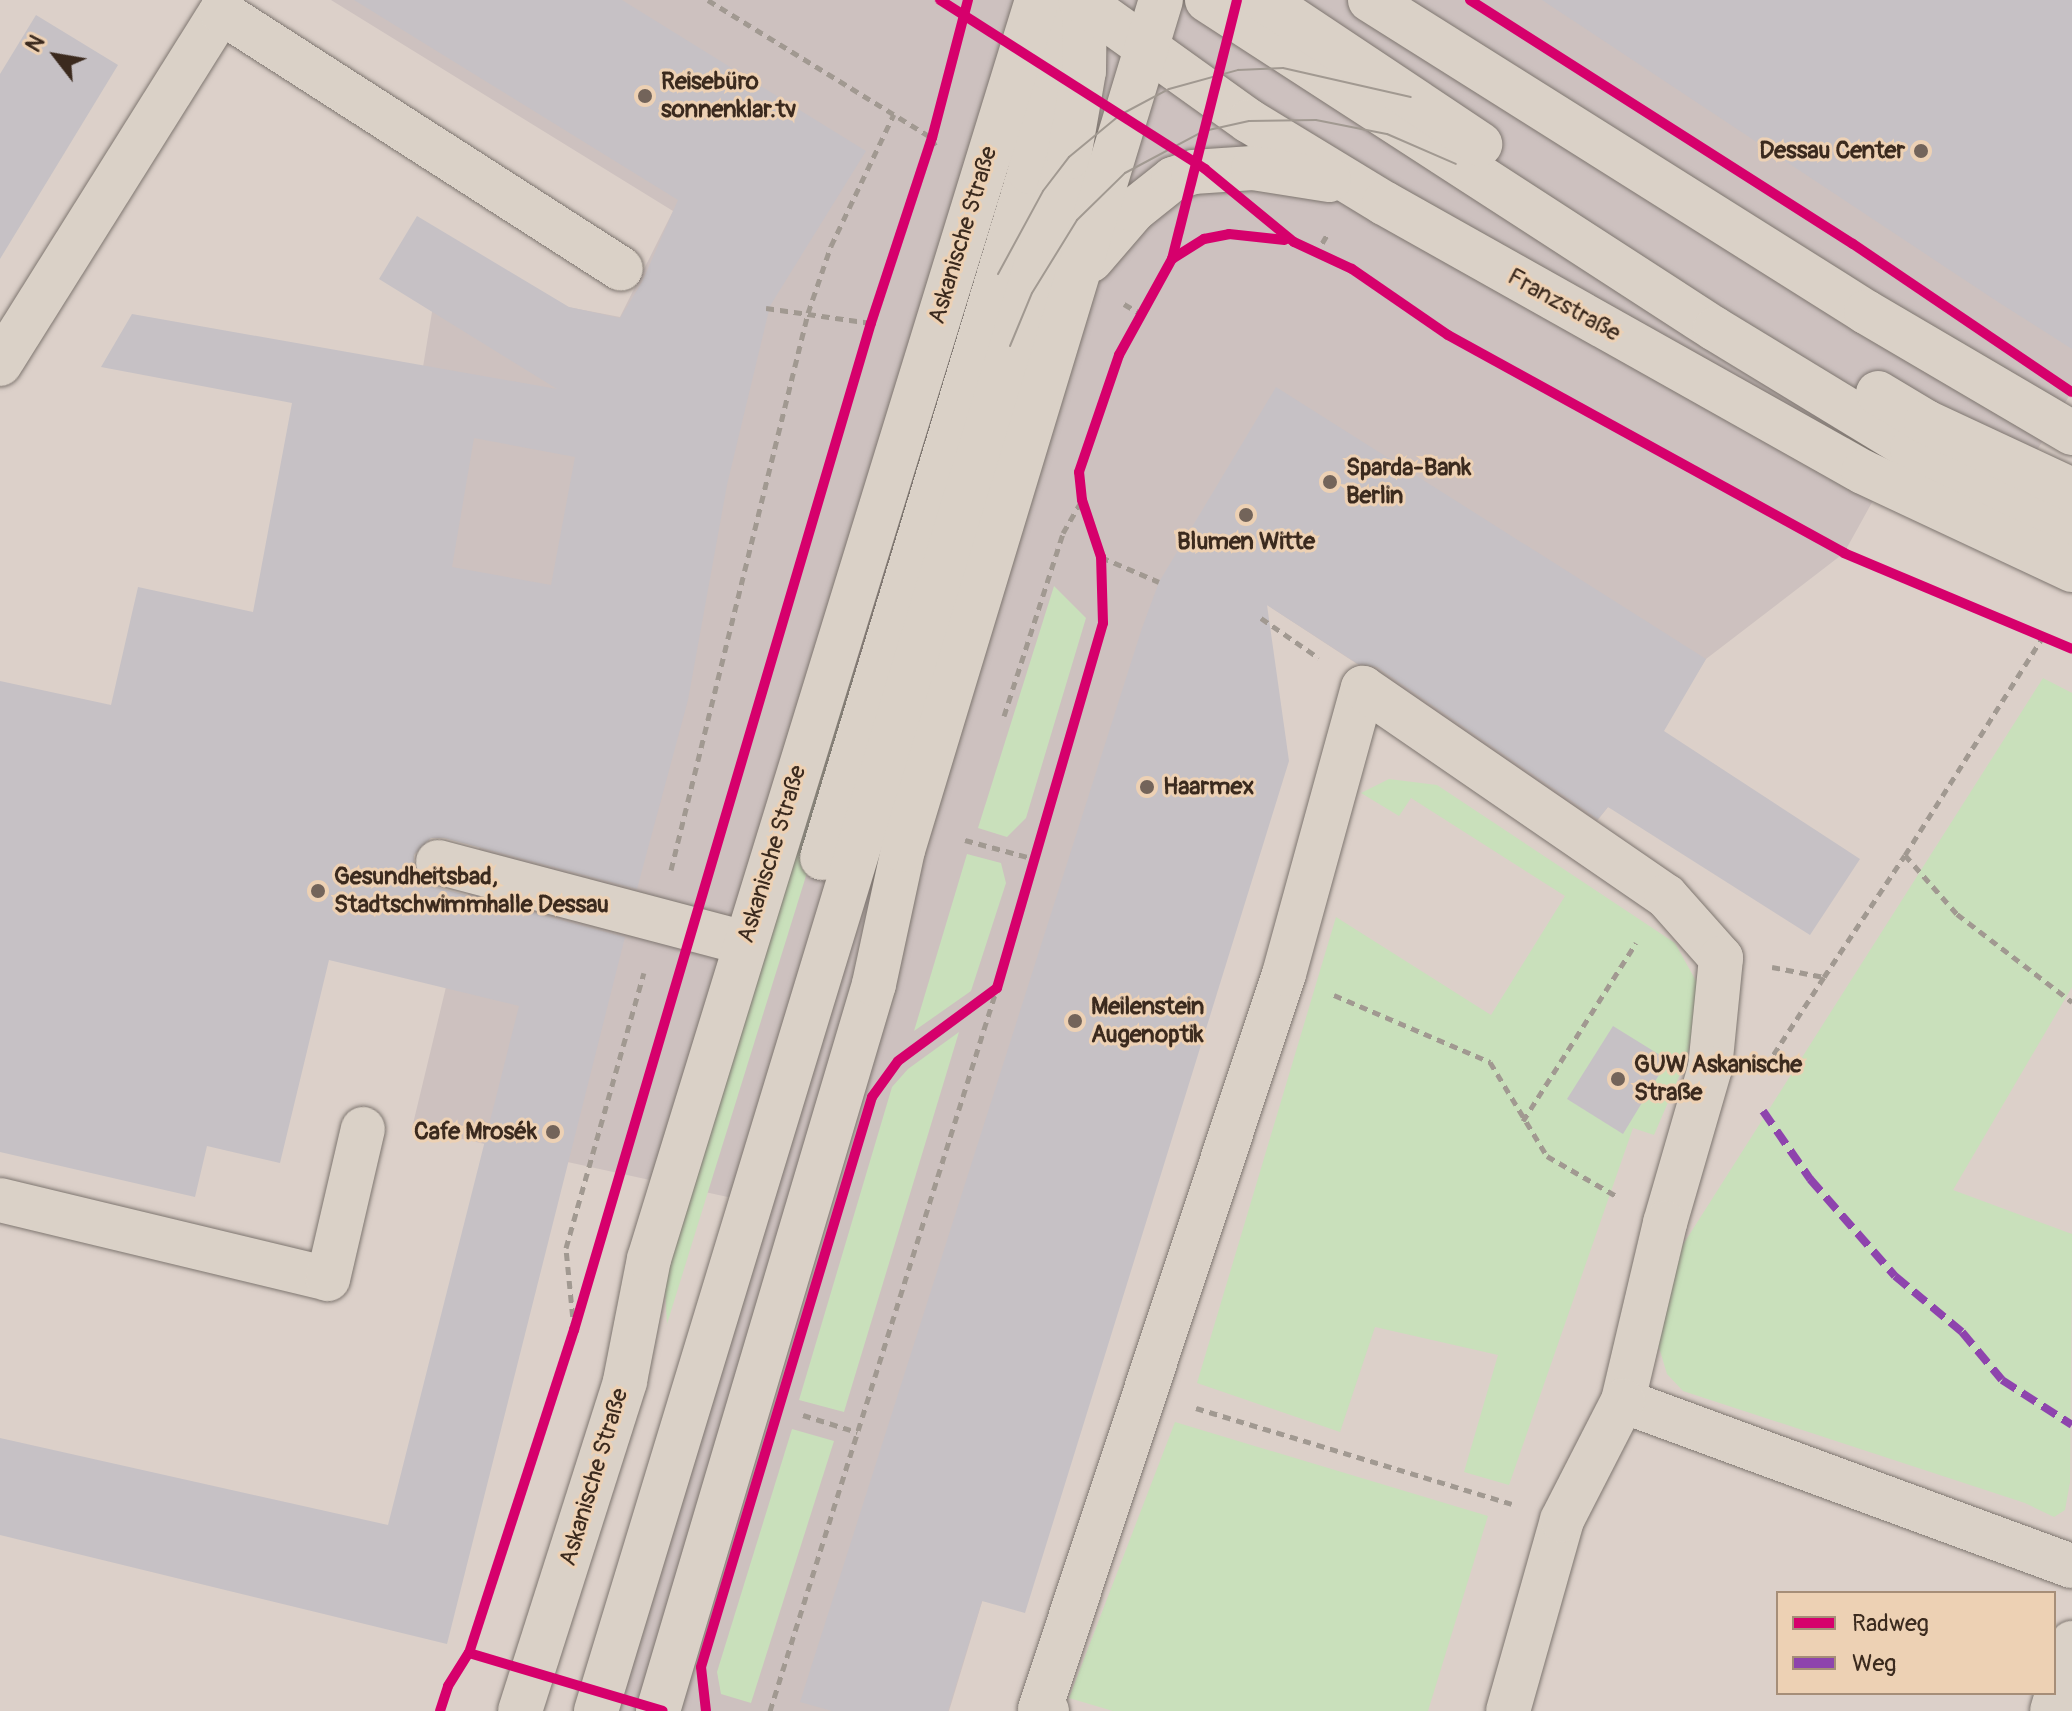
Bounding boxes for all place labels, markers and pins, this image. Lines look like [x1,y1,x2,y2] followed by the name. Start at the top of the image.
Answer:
[661,68,796,124] place label: Reisebüro sonnenklar.tv
[636,87,654,105] marker: Reisebüro sonnenklar.tv
[1759,137,1905,165] place label: Dessau Center
[1912,142,1930,160] marker: Dessau Center
[1346,454,1471,510] place label: Sparda-Bank Berlin
[1321,473,1339,491] marker: Sparda-Bank Berlin
[1237,506,1255,524] marker: Blumen Witte
[1177,528,1315,556] place label: Blumen Witte
[1163,773,1254,801] place label: Haarmex
[1138,778,1156,796] marker: Haarmex
[334,863,609,919] place label: Gesundheitsbad, Stadtschwimmhalle Dessau
[309,882,327,900] marker: Gesundheitsbad, Stadtschwimmhalle Dessau
[1091,993,1204,1049] place label: Meilenstein Augenoptik
[1066,1012,1084,1030] marker: Meilenstein Augenoptik
[1634,1051,1802,1107] place label: GUW Askanische Straße
[1609,1070,1627,1088] marker: GUW Askanische Straße
[414,1118,537,1146] place label: Cafe Mrosék
[544,1123,562,1141] marker: Cafe Mrosék

